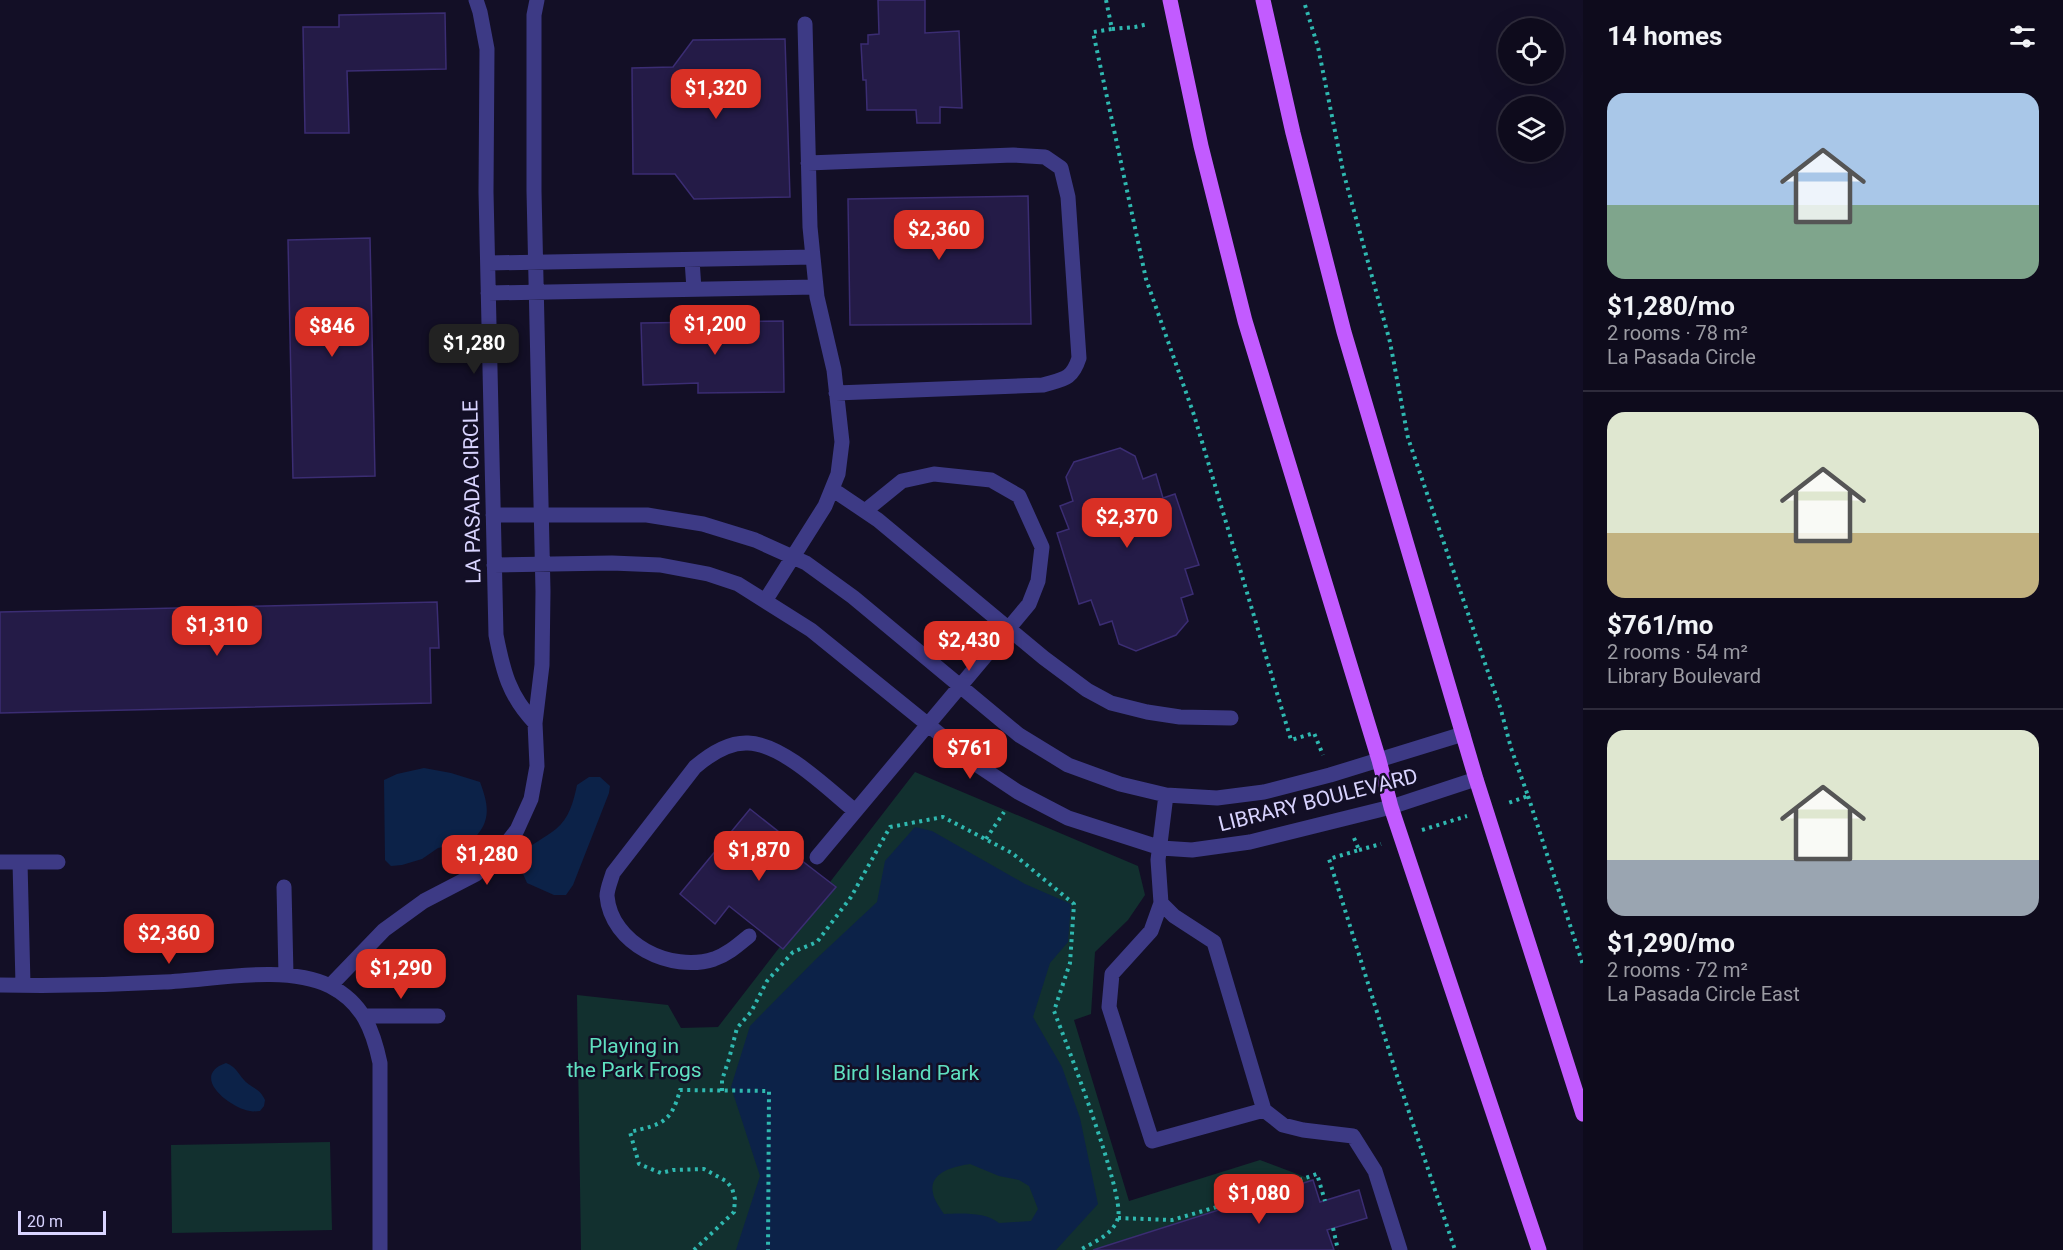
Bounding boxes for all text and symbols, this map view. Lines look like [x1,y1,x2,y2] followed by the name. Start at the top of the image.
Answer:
[1498,18,1564,162] map controls
[1498,18,1564,84] button: locate
[2006,20,2039,53] icon: filters
[1607,21,1722,51] text: 14 homes
[667,69,765,120] pin: $1,320
[685,76,747,100] text: $1,320
[1498,96,1564,162] button: layers
[1769,132,1877,240] icon: home
[890,210,988,261] pin: $2,360
[908,217,970,241] text: $2,360
[1607,291,1735,321] text: $1,280/mo
[666,305,764,356] pin: $1,200
[296,307,368,358] pin: $846
[684,312,746,336] text: $1,200
[309,314,355,338] text: $846
[1607,321,1748,345] text: 2 rooms · 78 m²
[425,324,523,375] pin: $1,280
[443,331,505,355] text: $1,280
[1607,345,1756,369] text: La Pasada Circle
[458,400,486,584] street label: LA PASADA CIRCLE
[1769,451,1877,559] icon: home
[1078,498,1176,549] pin: $2,370
[1096,505,1158,529] text: $2,370
[168,606,266,657] pin: $1,310
[1607,610,1714,640] text: $761/mo
[186,613,248,637] text: $1,310
[920,621,1018,672] pin: $2,430
[938,628,1000,652] text: $2,430
[1607,640,1748,664] text: 2 rooms · 54 m²
[1607,664,1761,688] text: Library Boulevard
[934,729,1006,780] pin: $761
[947,736,993,760] text: $761
[1216,764,1420,836] street label: LIBRARY BOULEVARD
[1769,769,1877,877] icon: home
[710,831,808,882] pin: $1,870
[438,835,536,886] pin: $1,280
[728,838,790,862] text: $1,870
[456,842,518,866] text: $1,280
[120,914,218,965] pin: $2,360
[138,921,200,945] text: $2,360
[1607,928,1735,958] text: $1,290/mo
[352,949,450,1000] pin: $1,290
[370,956,432,980] text: $1,290
[1607,958,1748,982] text: 2 rooms · 72 m²
[1607,982,1800,1006] text: La Pasada Circle East
[566,1034,702,1082] park label: Playing in the Park Frogs
[833,1061,979,1085] park label: Bird Island Park
[1210,1174,1308,1225] pin: $1,080
[1228,1181,1290,1205] text: $1,080
[18,1208,106,1236] scale bar
[27,1212,63,1231] text: 20 m

